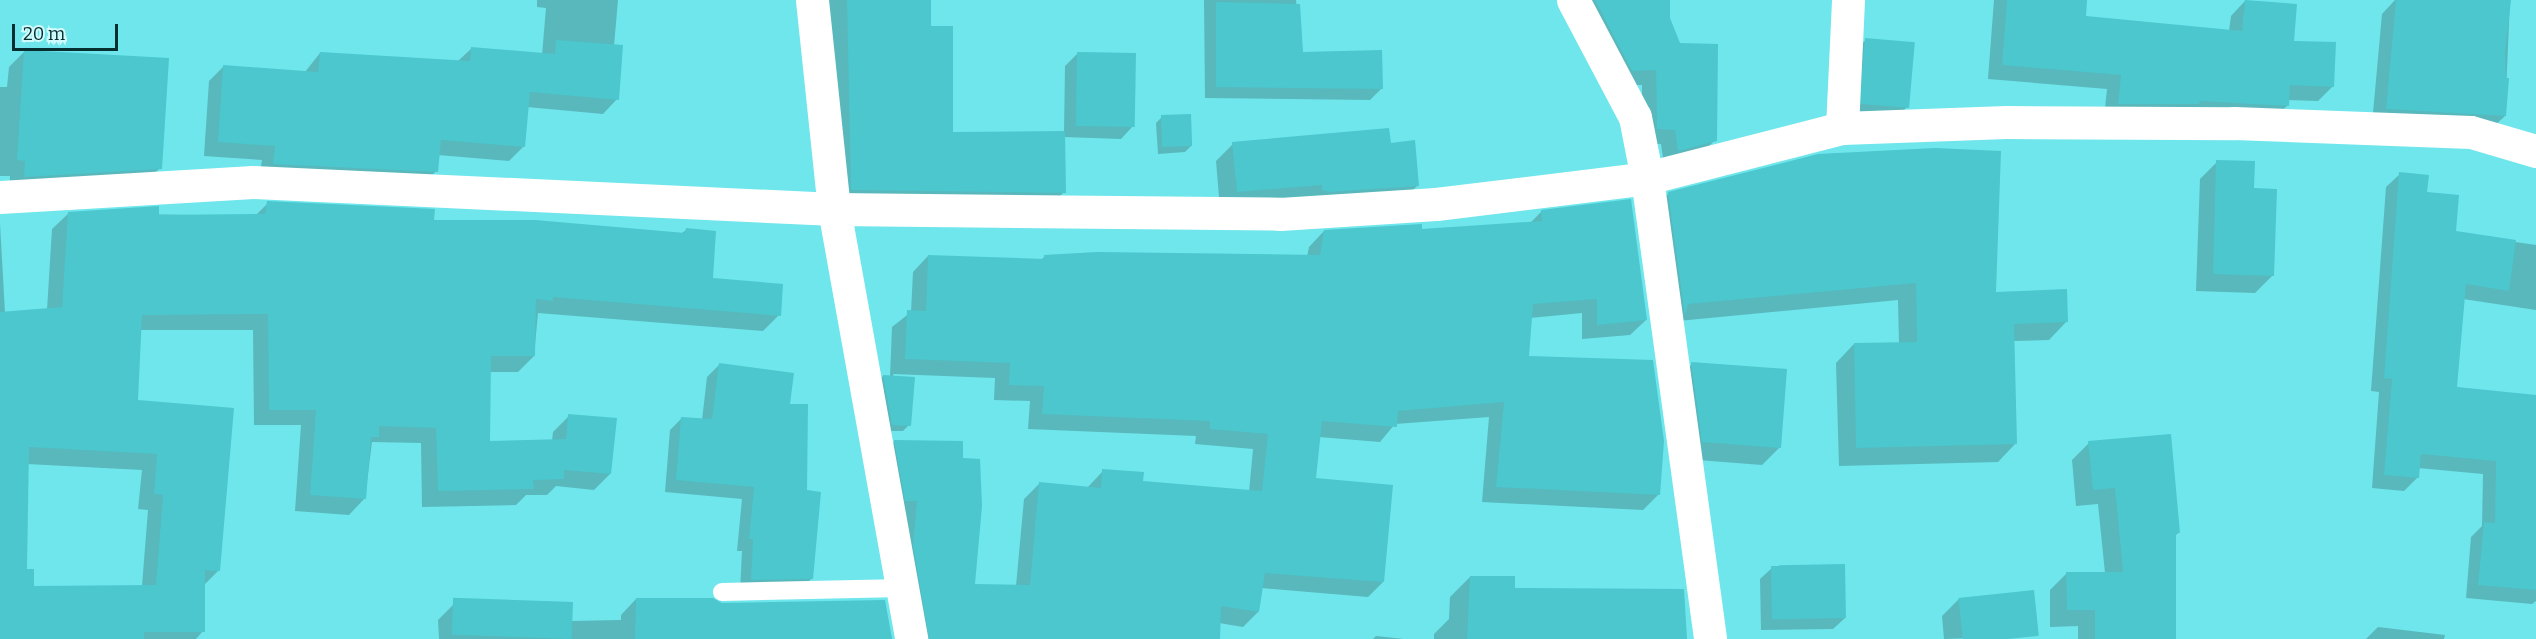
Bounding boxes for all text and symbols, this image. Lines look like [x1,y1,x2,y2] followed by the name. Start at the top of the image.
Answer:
[15,12,122,50] scale bar
[23,23,65,45] text: 20 m

